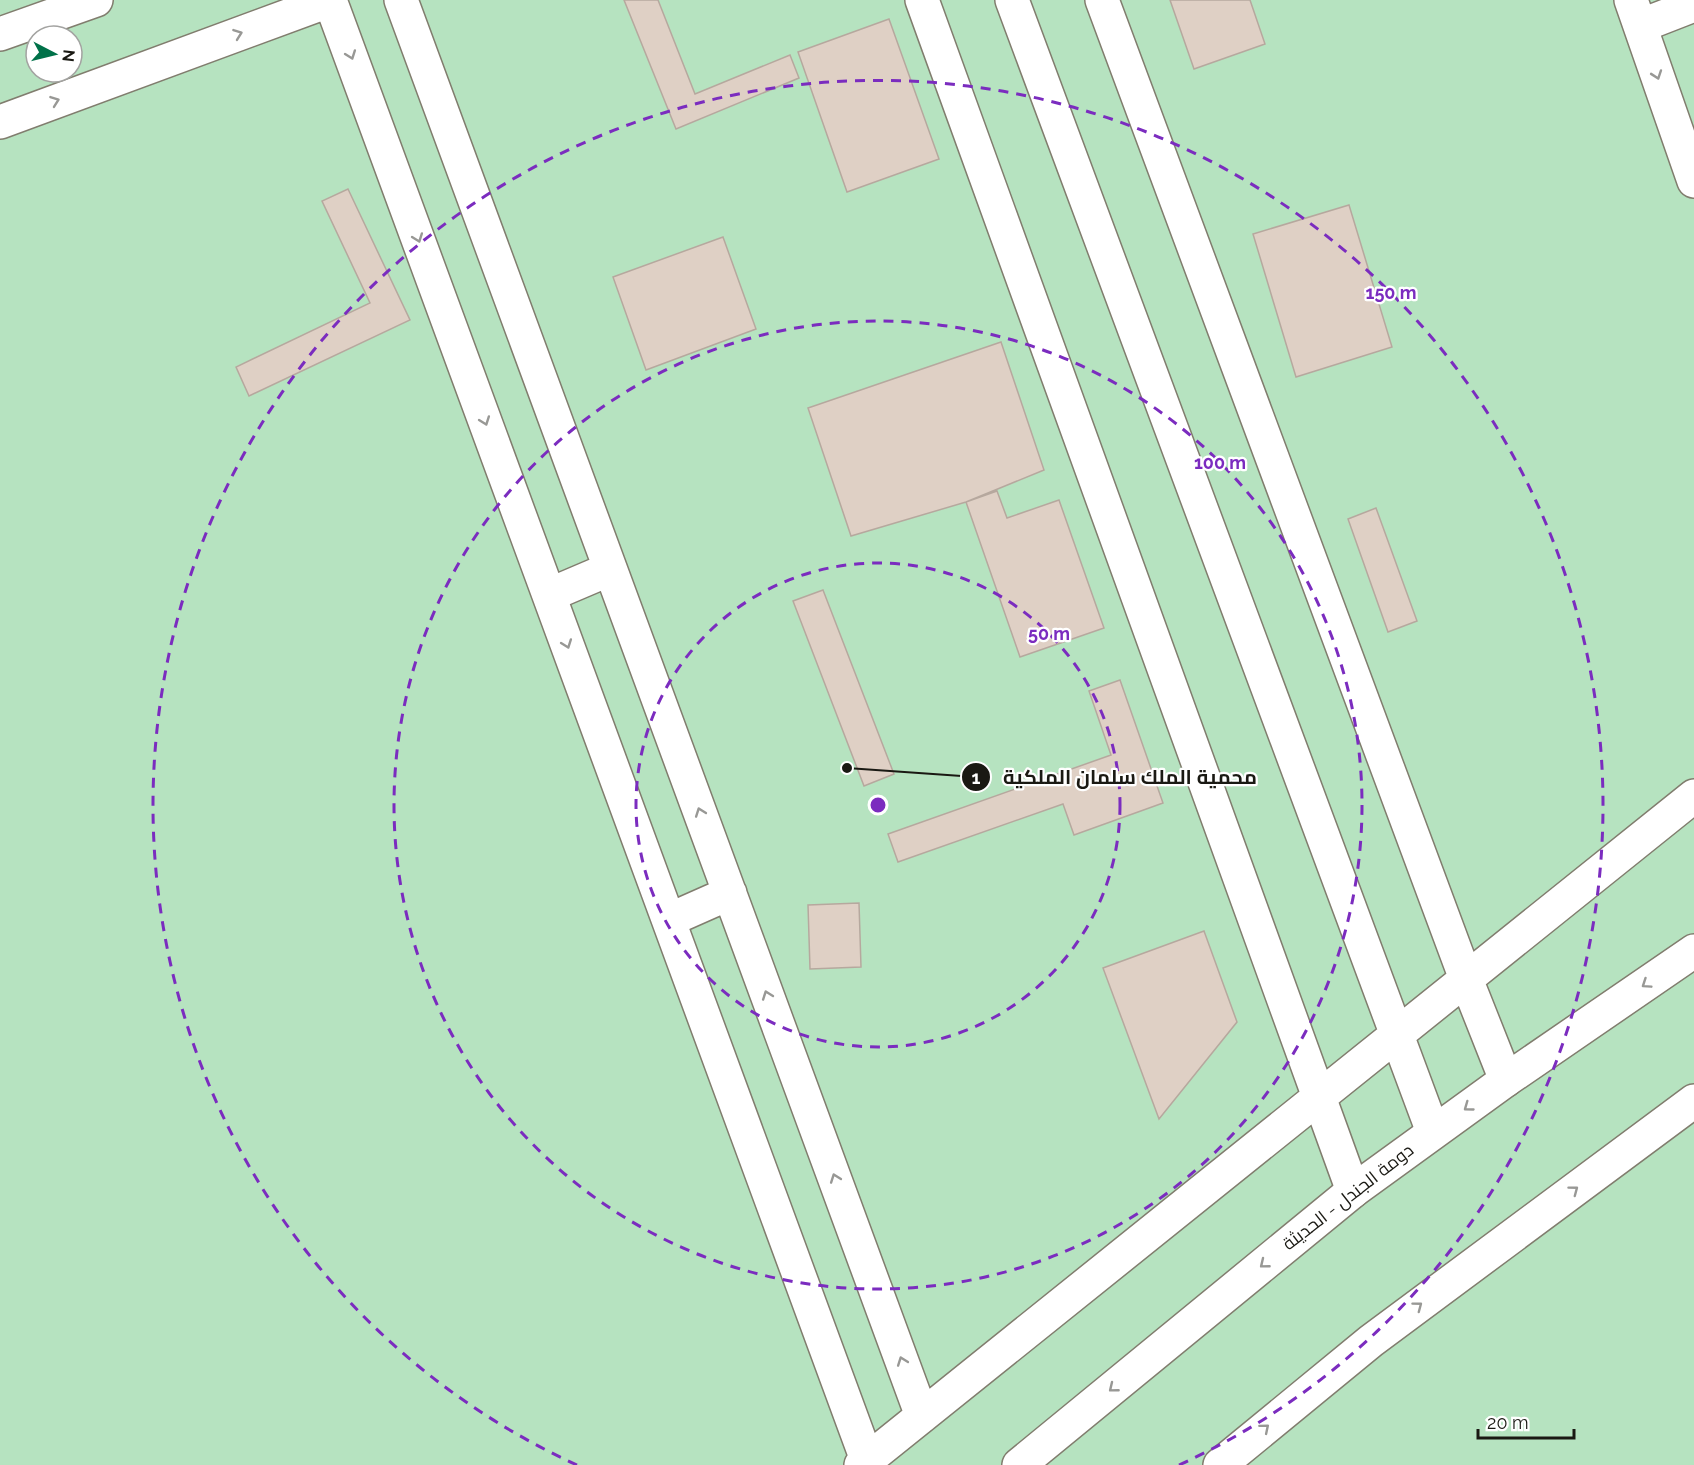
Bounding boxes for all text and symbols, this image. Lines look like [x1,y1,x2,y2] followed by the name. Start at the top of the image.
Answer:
[24,24,84,84] north arrow
[232,29,243,42] one-way arrow
[58,49,79,63] text: N
[343,49,356,60] one-way arrow
[1650,69,1663,80] one-way arrow
[49,96,60,109] one-way arrow
[411,232,423,243] one-way arrow
[1366,282,1417,303] text: 150 m
[478,415,491,426] one-way arrow
[1194,452,1246,473] text: 100 m
[1028,623,1070,644] text: 50 m
[560,638,573,648] one-way arrow
[961,758,1270,796] callout: محمية الملك سلمان الملكية
[1003,765,1257,789] text: محمية الملك سلمان الملكية
[972,767,981,788] text: 1
[868,795,888,815] centre of rings
[695,808,707,819] one-way arrow
[1641,977,1652,988] one-way arrow
[762,991,775,1001] one-way arrow
[1464,1100,1475,1111] one-way arrow
[1278,1139,1418,1255] street label: دومة الجندل - الحديثة
[829,1174,842,1184] one-way arrow
[1568,1186,1579,1197] one-way arrow
[1260,1257,1271,1268] one-way arrow
[1411,1302,1422,1313] one-way arrow
[897,1357,910,1367] one-way arrow
[1109,1380,1120,1391] one-way arrow
[1478,1402,1574,1440] scale bar
[1487,1412,1529,1433] text: 20 m
[1258,1424,1269,1435] one-way arrow

